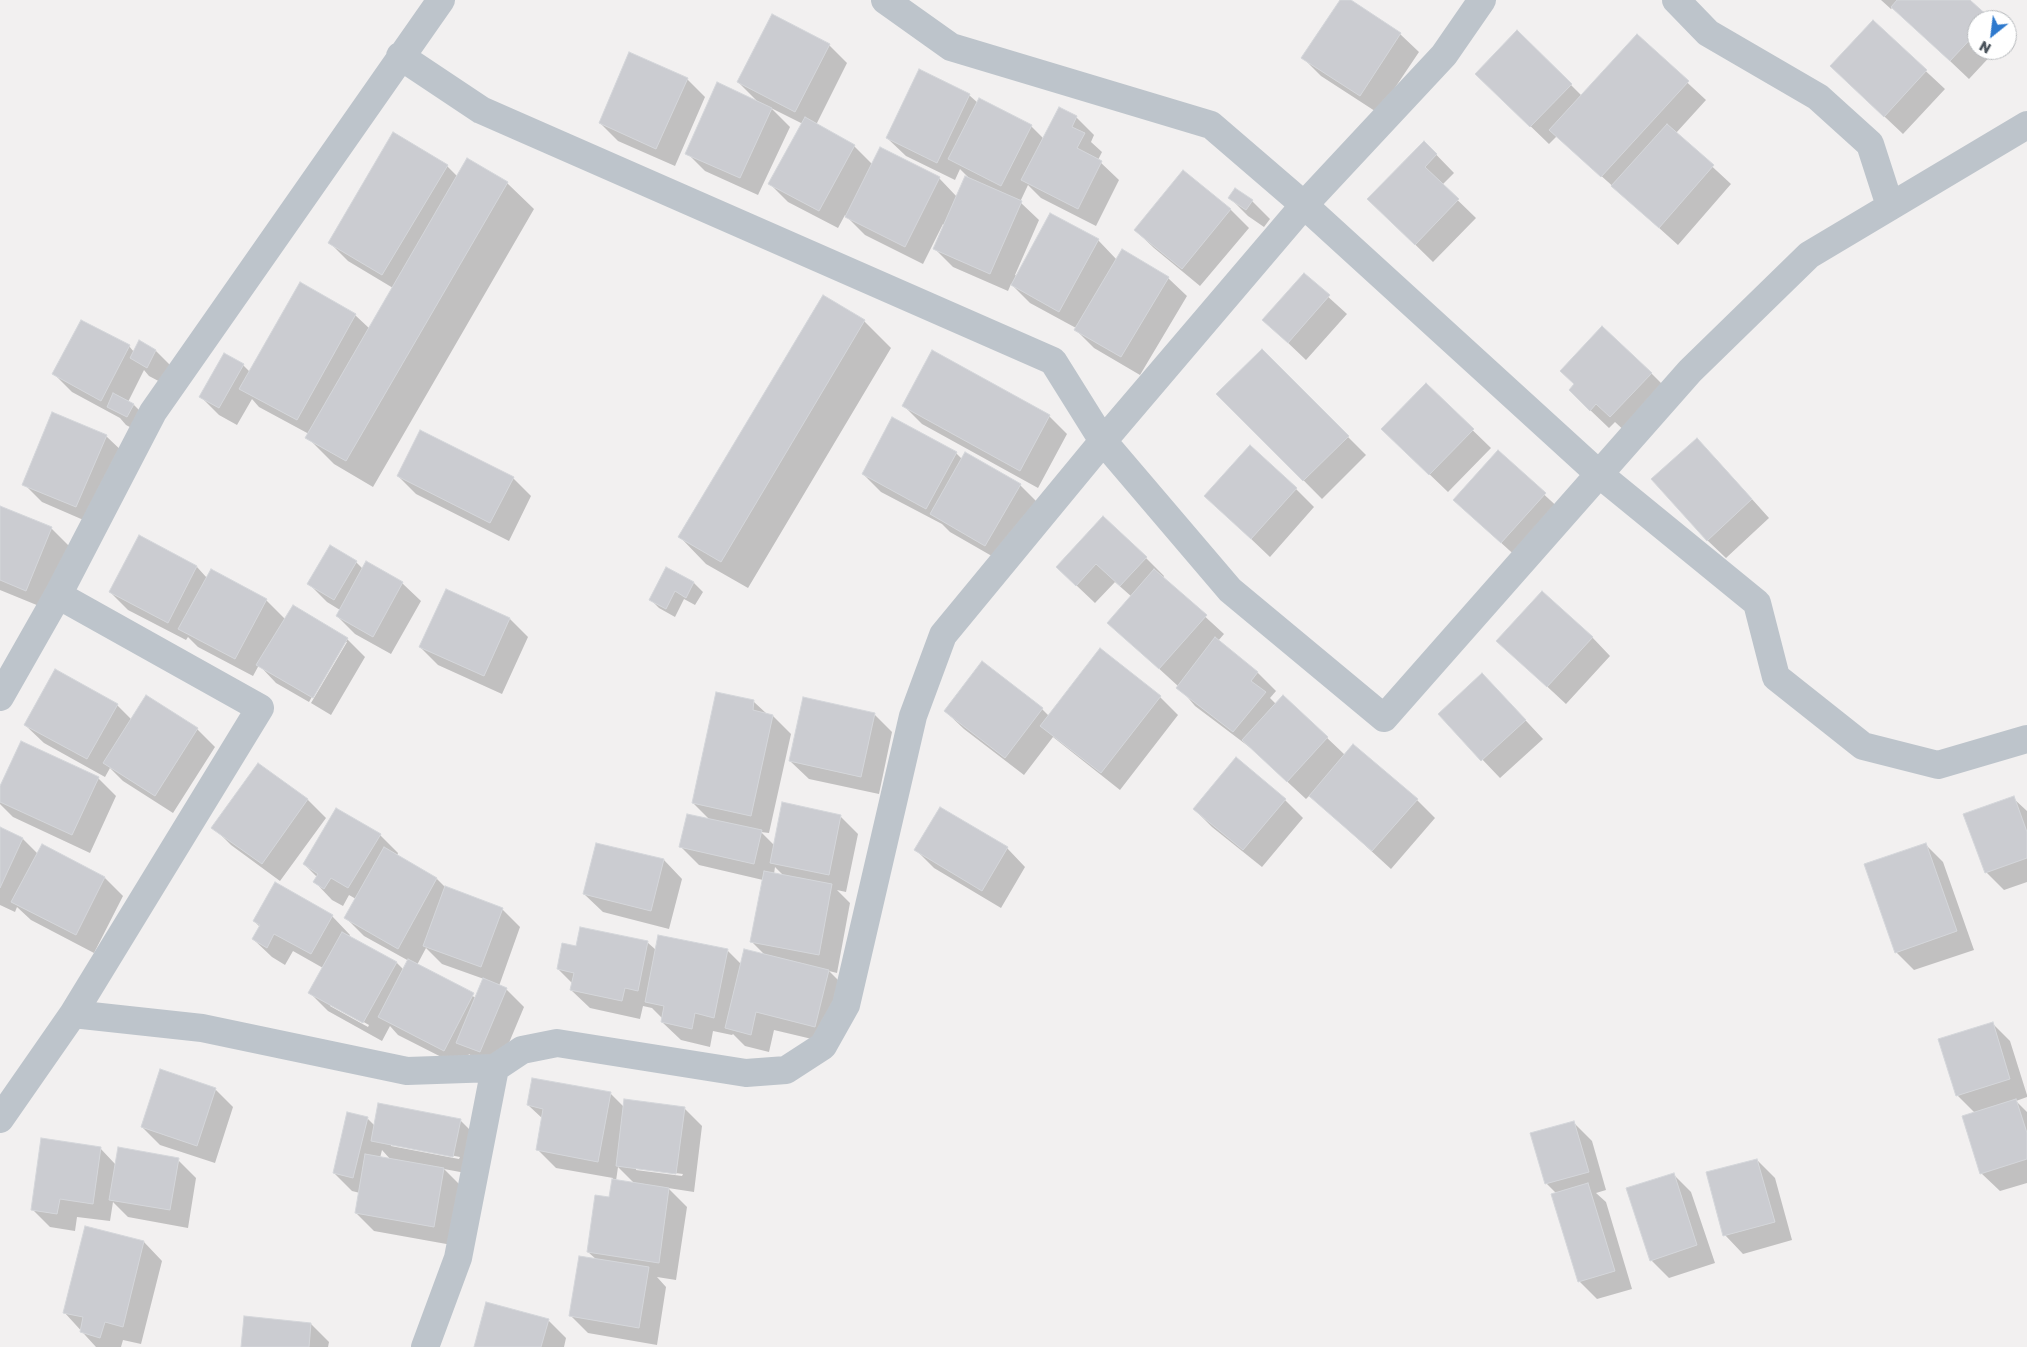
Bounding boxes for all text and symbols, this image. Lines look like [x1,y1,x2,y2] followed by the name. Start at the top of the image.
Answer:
[1967,10,2017,60] north arrow
[1976,38,1994,58] text: N

